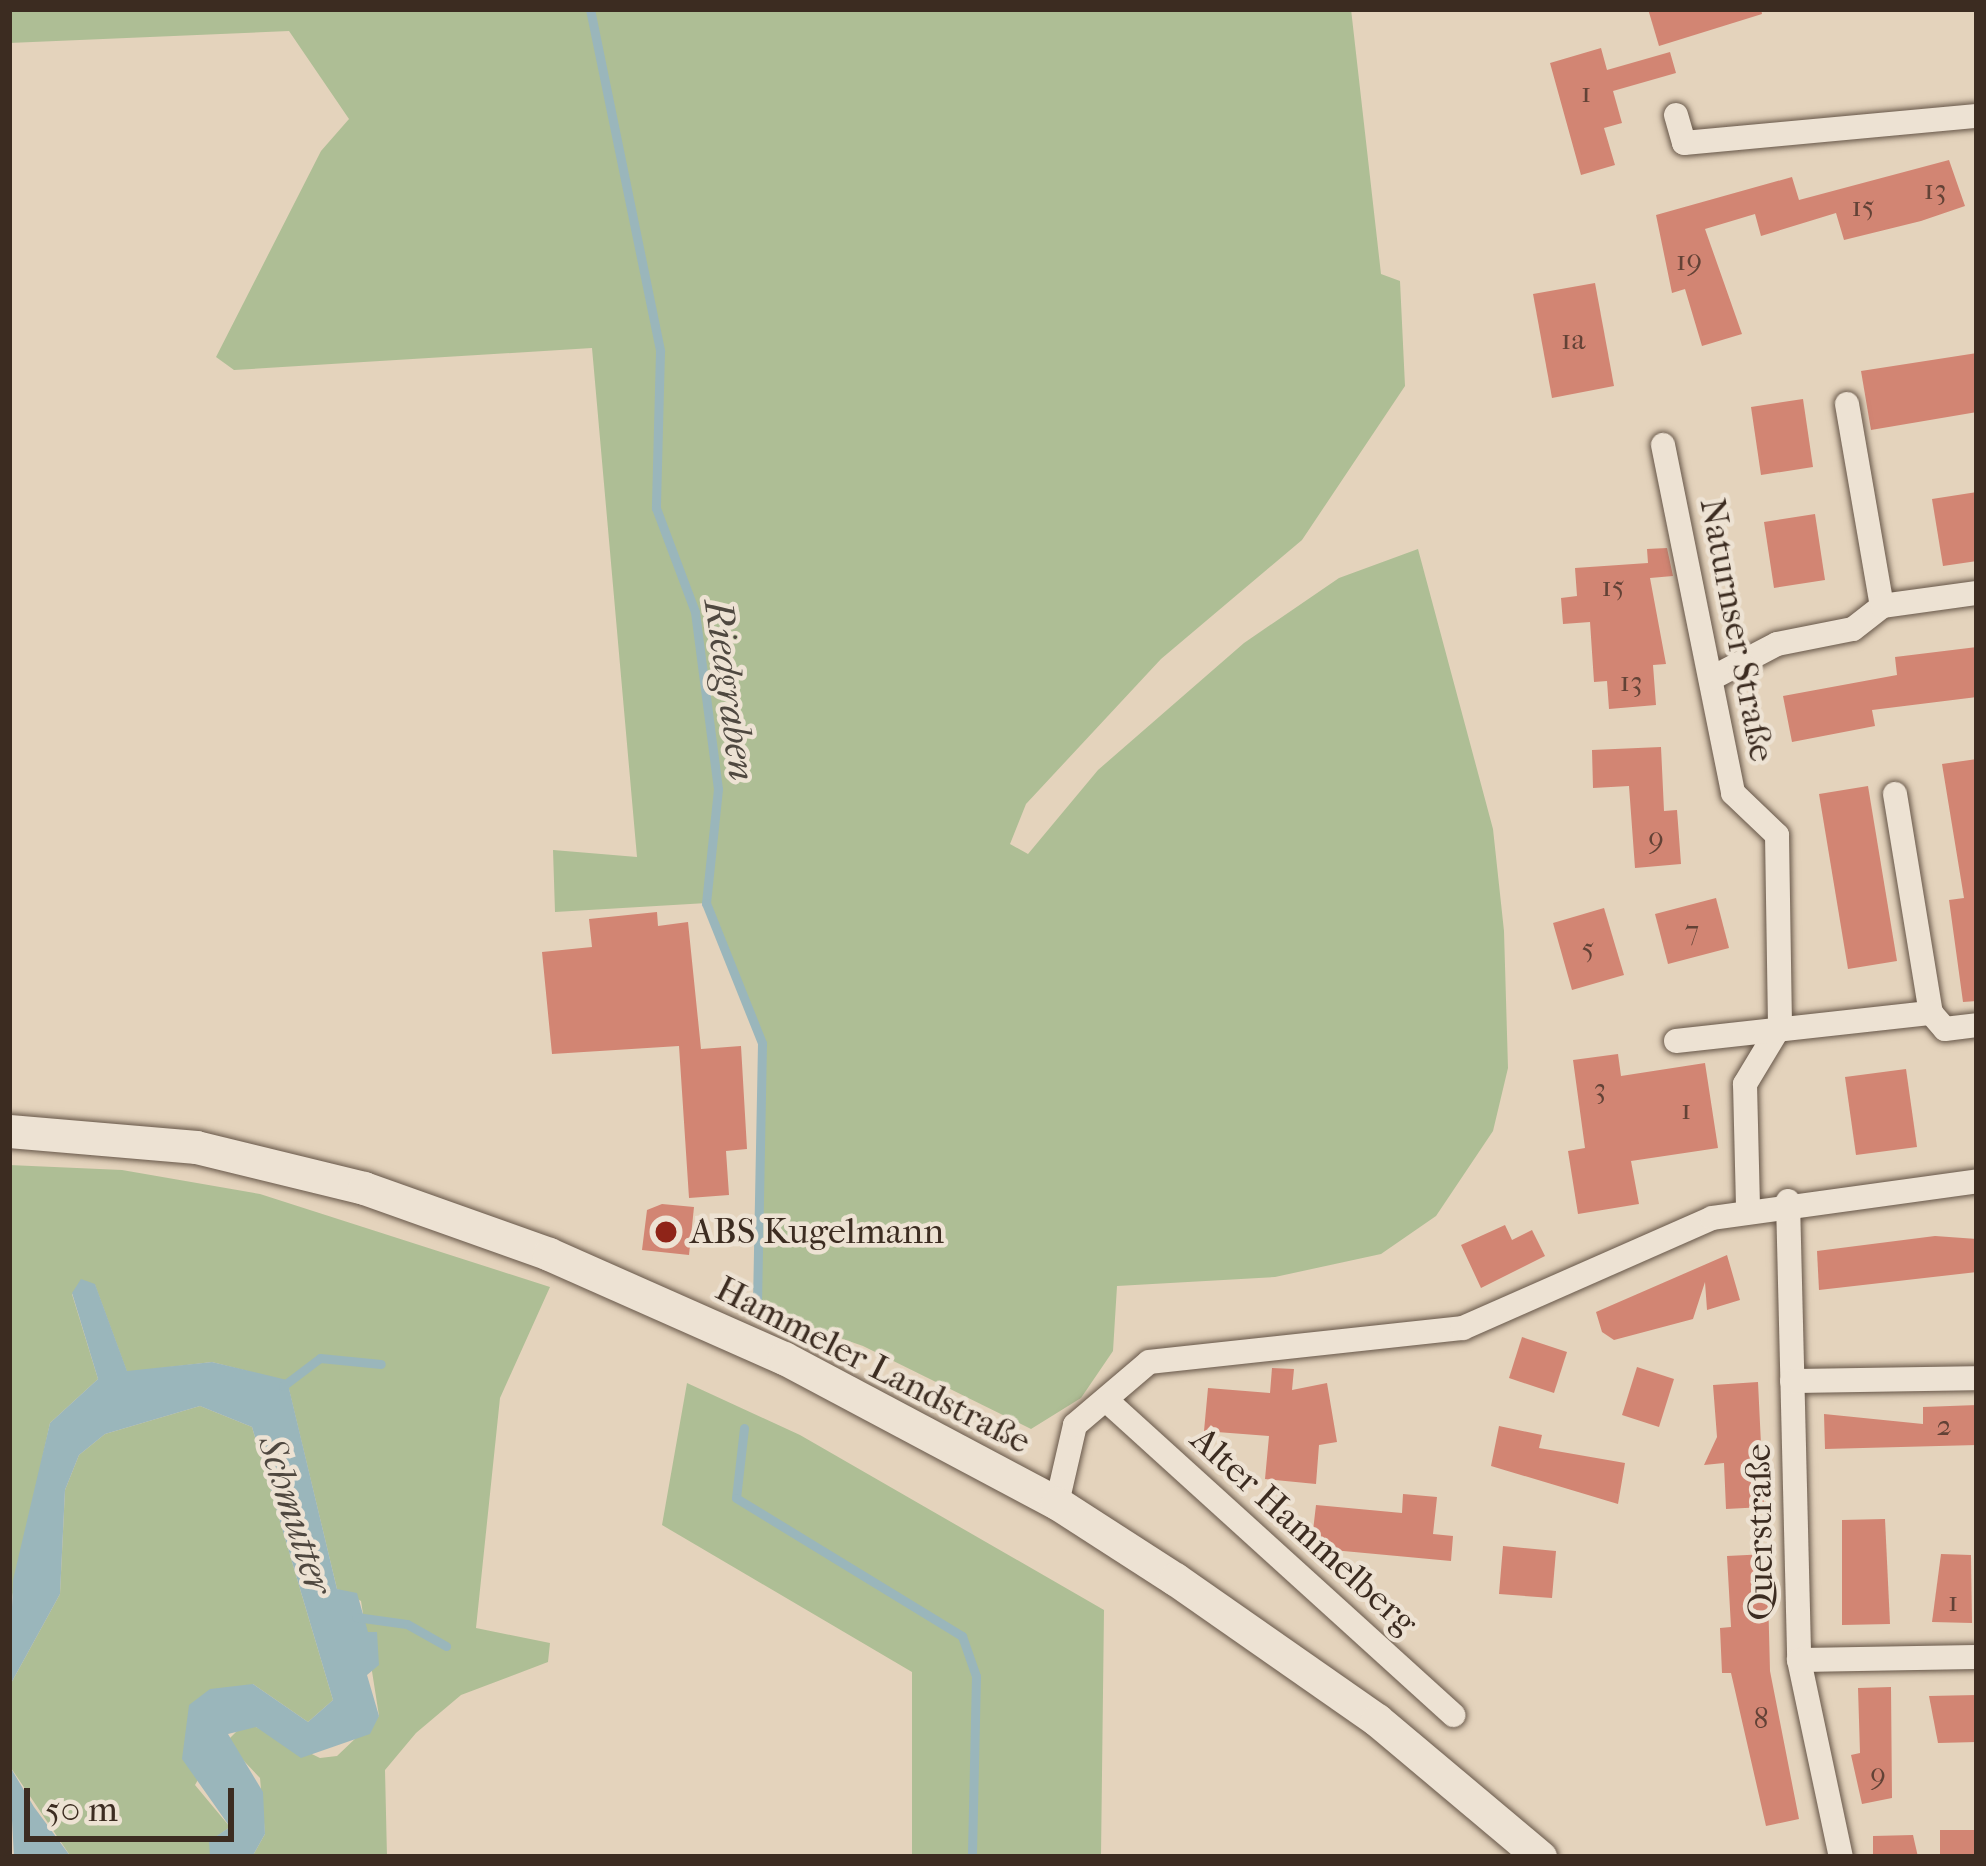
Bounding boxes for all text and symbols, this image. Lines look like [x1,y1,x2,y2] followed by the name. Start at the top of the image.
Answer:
[1581,75,1591,111] house number: 1
[1923,172,1947,208] house number: 13
[1851,189,1875,225] house number: 15
[1676,243,1702,279] house number: 19
[1561,322,1585,358] house number: 1a
[1690,494,1784,766] street label: Naturnser Straße
[1601,569,1625,605] house number: 15
[694,596,766,784] water label: Riedgraben
[1619,664,1643,700] house number: 13
[1648,821,1664,857] house number: 9
[1685,913,1699,949] house number: 7
[1582,931,1594,967] house number: 5
[1594,1071,1606,1107] house number: 3
[1681,1092,1691,1128] house number: 1
[690,1210,944,1254] place label: ABS Kugelmann
[653,1219,679,1245] marker: ABS Kugelmann
[708,1267,1038,1463] street label: Hammeler Landstraße
[1936,1408,1952,1444] house number: 2
[1182,1418,1426,1644] street label: Alter Hammelberg
[247,1430,343,1600] water label: Schmutter
[1737,1443,1783,1621] street label: Querstraße
[1948,1584,1958,1620] house number: 1
[1753,1701,1769,1737] house number: 8
[1870,1757,1886,1793] house number: 9
[30,1764,240,1838] scale bar
[45,1788,118,1830] text: 50 m

